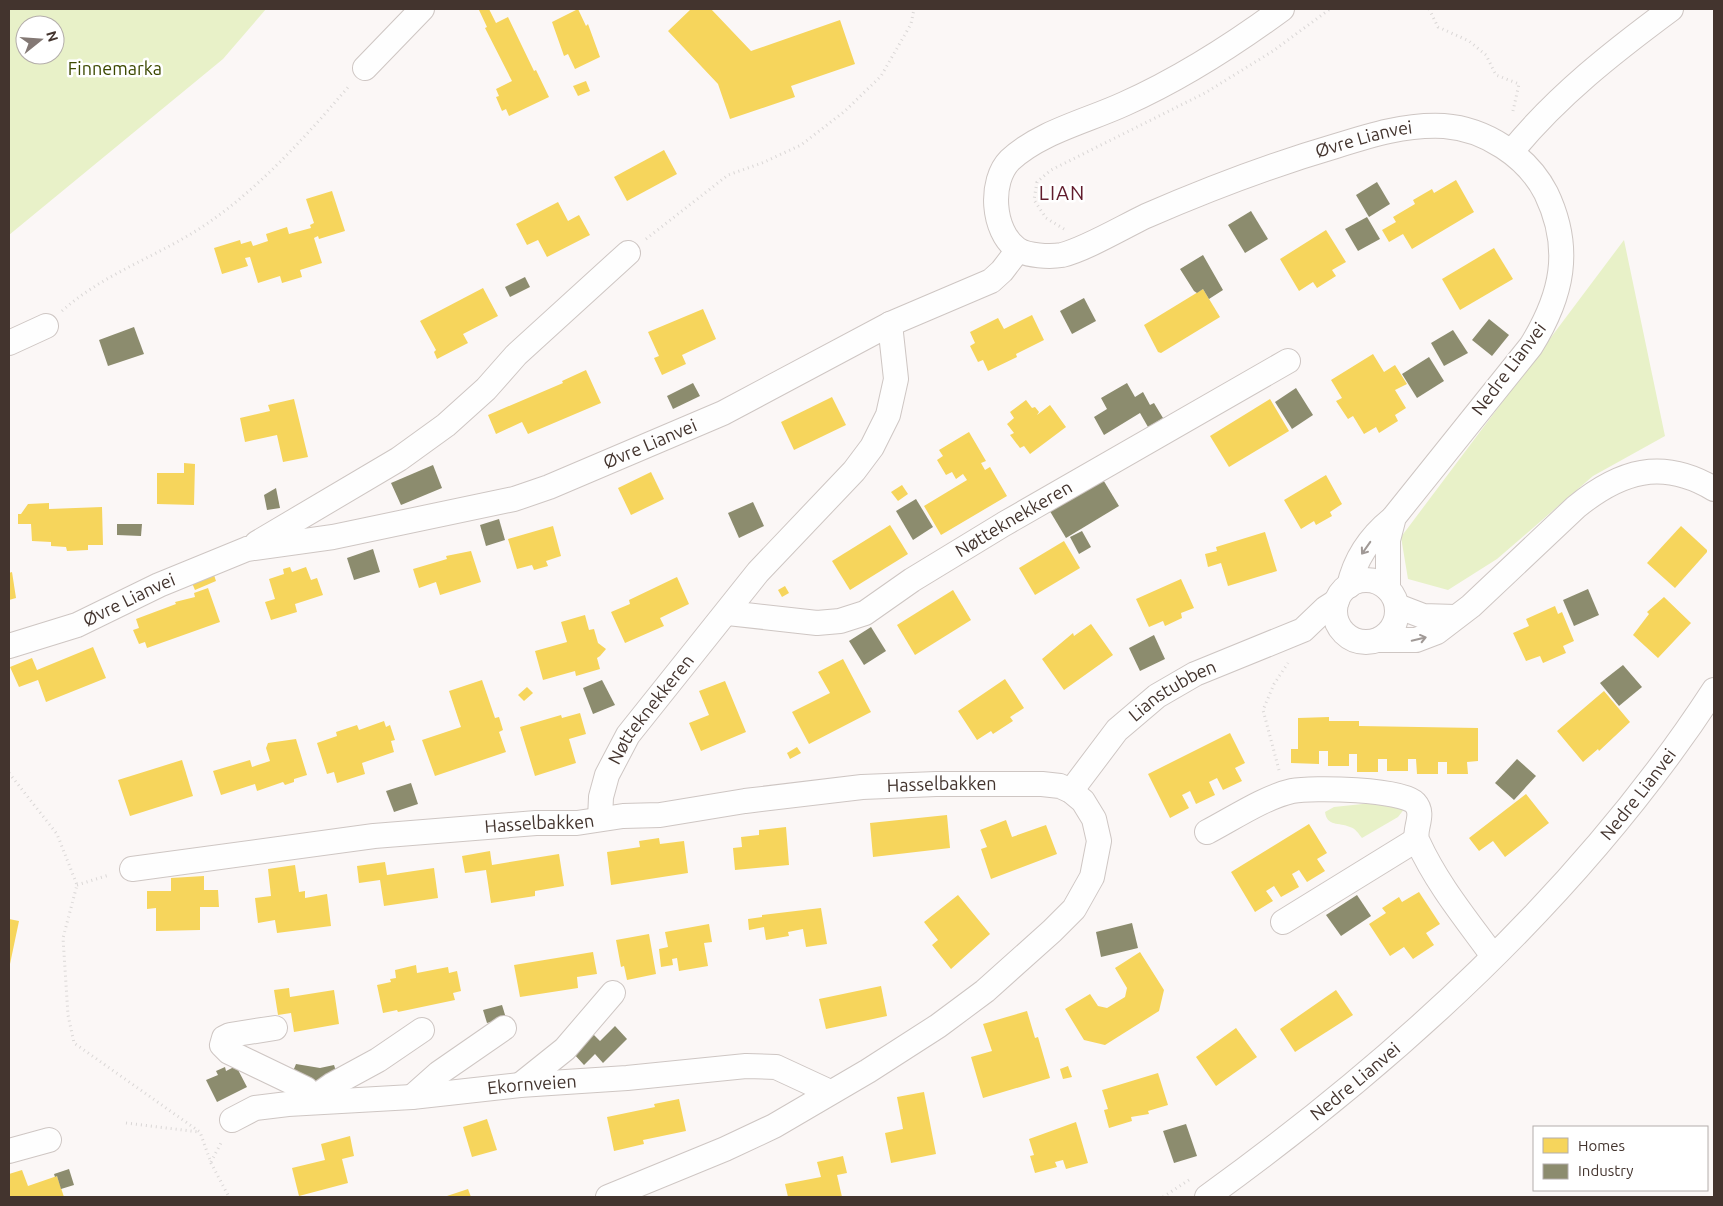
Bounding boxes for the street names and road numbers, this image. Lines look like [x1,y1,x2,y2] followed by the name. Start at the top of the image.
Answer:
[1312,116,1413,161] street label: Øvre Lianvei
[1467,318,1549,418] street label: Nedre Lianvei
[600,414,699,472] street label: Øvre Lianvei
[951,476,1075,560] street label: Nøtteknekkeren
[79,569,178,630] street label: Øvre Lianvei
[603,650,697,767] street label: Nøtteknekkeren
[1124,656,1219,725] street label: Lianstubben
[1596,744,1679,843] street label: Nedre Lianvei
[886,773,997,795] street label: Hasselbakken
[484,810,595,836] street label: Hasselbakken
[1306,1038,1404,1124] street label: Nedre Lianvei
[486,1070,577,1098] street label: Ekornveien

